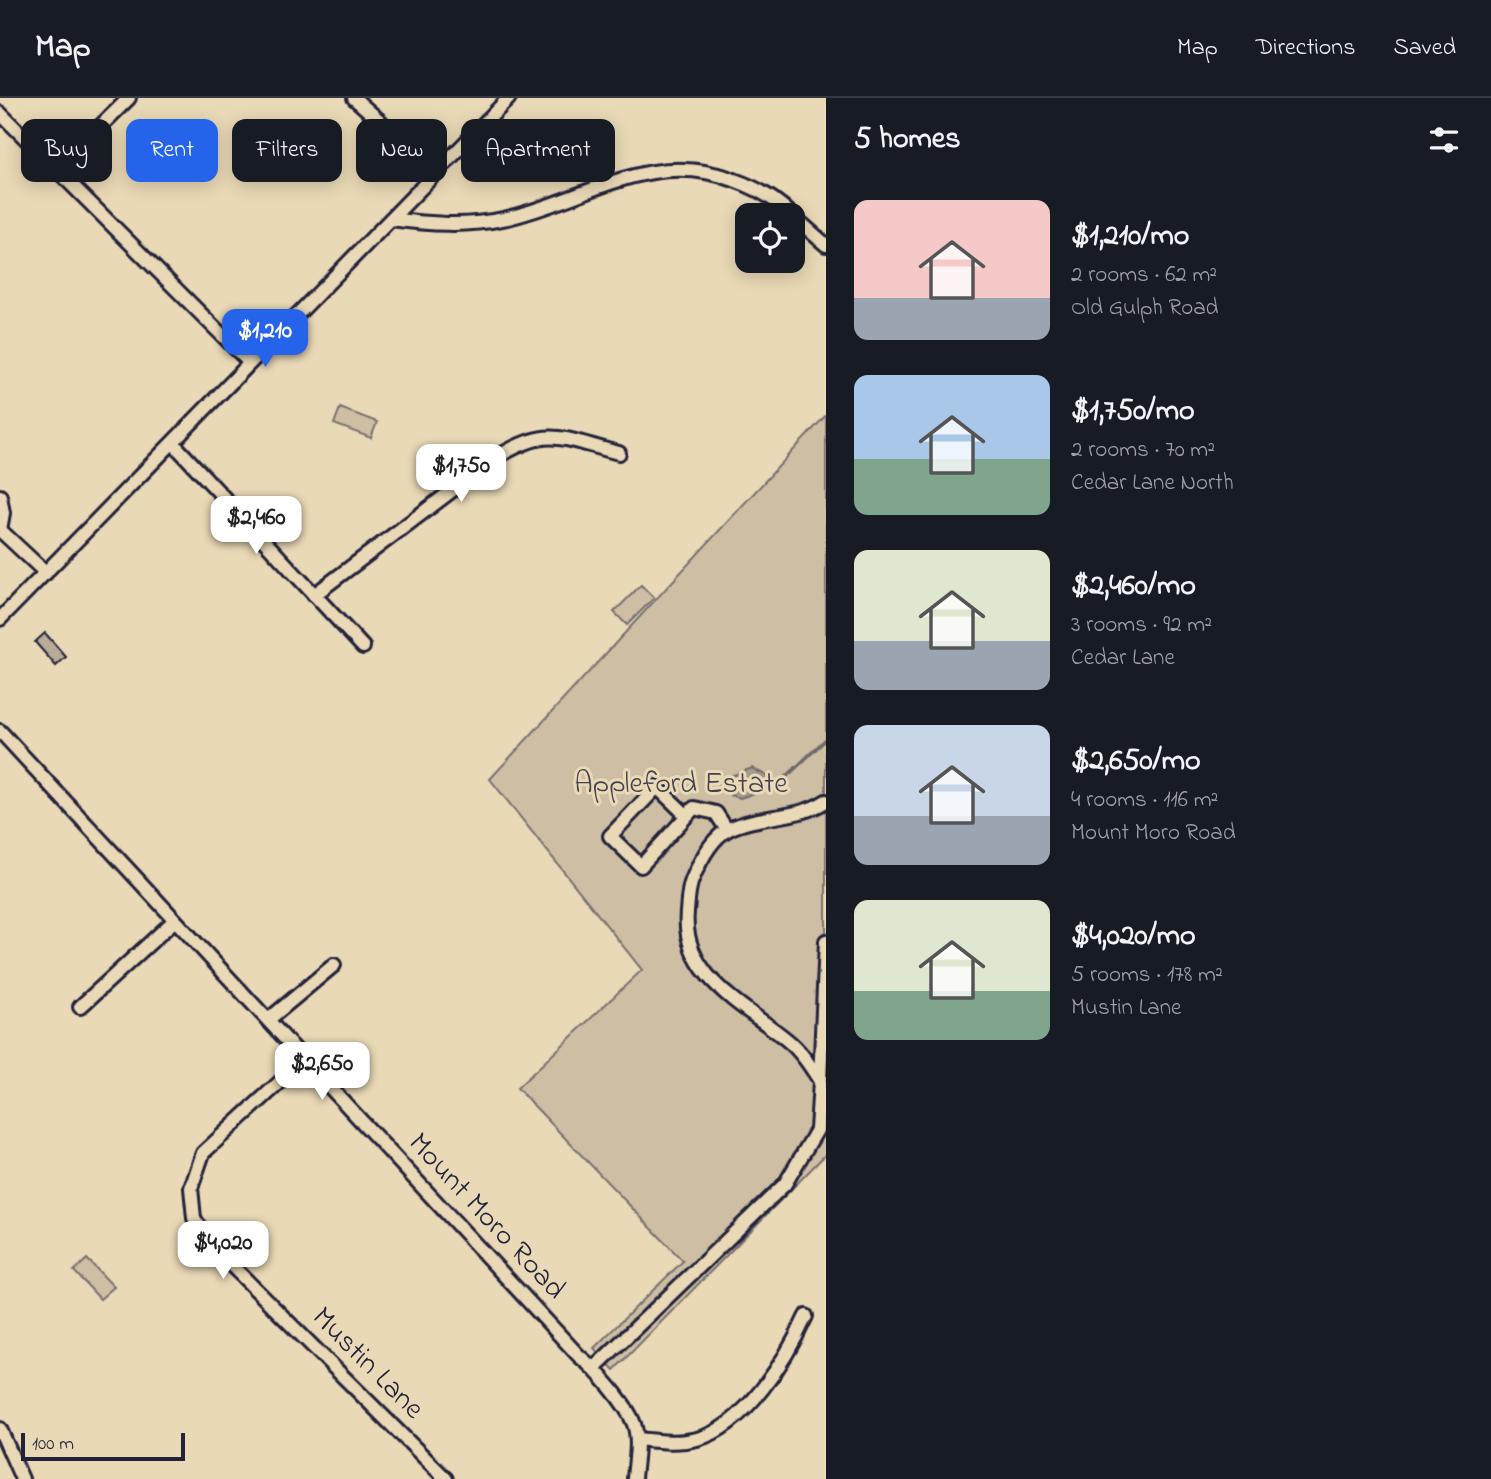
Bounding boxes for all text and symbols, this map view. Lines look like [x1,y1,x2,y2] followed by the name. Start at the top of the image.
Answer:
[35,24,91,72] text: Map
[1177,31,1218,66] text: Map
[1256,31,1355,66] text: Directions
[1393,31,1456,66] text: Saved
[854,118,961,162] text: 5 homes
[21,119,112,182] chip: Buy
[126,119,218,182] chip: Rent
[232,119,342,182] chip: Filters
[356,119,447,182] chip: New
[461,119,615,182] chip: Apartment
[1425,121,1463,159] icon: filters
[735,203,805,273] map controls
[735,203,805,273] button: locate
[1071,215,1189,259] text: $1,210/mo
[910,228,994,312] icon: home
[1071,259,1217,292] text: 2 rooms · 62 m²
[1071,292,1219,325] text: Old Gulph Road
[208,310,322,369] pin: $1,210
[238,315,292,348] text: $1,210
[1071,390,1195,434] text: $1,750/mo
[910,403,994,487] icon: home
[1071,434,1215,467] text: 2 rooms · 70 m²
[404,444,518,504] pin: $1,750
[432,450,490,483] text: $1,750
[1071,467,1234,500] text: Cedar Lane North
[199,496,313,556] pin: $2,460
[227,502,285,535] text: $2,460
[1071,565,1196,609] text: $2,460/mo
[910,578,994,662] icon: home
[1071,609,1212,642] text: 3 rooms · 92 m²
[1071,642,1175,675] text: Cedar Lane
[1071,740,1201,784] text: $2,650/mo
[910,753,994,837] icon: home
[574,763,788,807] park label: Appleford Estate
[1071,784,1218,817] text: 4 rooms · 116 m²
[1071,817,1236,850] text: Mount Moro Road
[1071,915,1196,959] text: $4,020/mo
[910,928,994,1012] icon: home
[1071,959,1223,992] text: 5 rooms · 178 m²
[1071,992,1181,1025] text: Mustin Lane
[265,1042,379,1102] pin: $2,650
[291,1048,353,1081] text: $2,650
[397,1123,575,1311] street label: Mount Moro Road
[166,1222,280,1281] pin: $4,020
[194,1227,252,1260] text: $4,020
[301,1298,434,1431] street label: Mustin Lane
[21,1430,186,1462] scale bar
[32,1431,74,1458] text: 100 m

